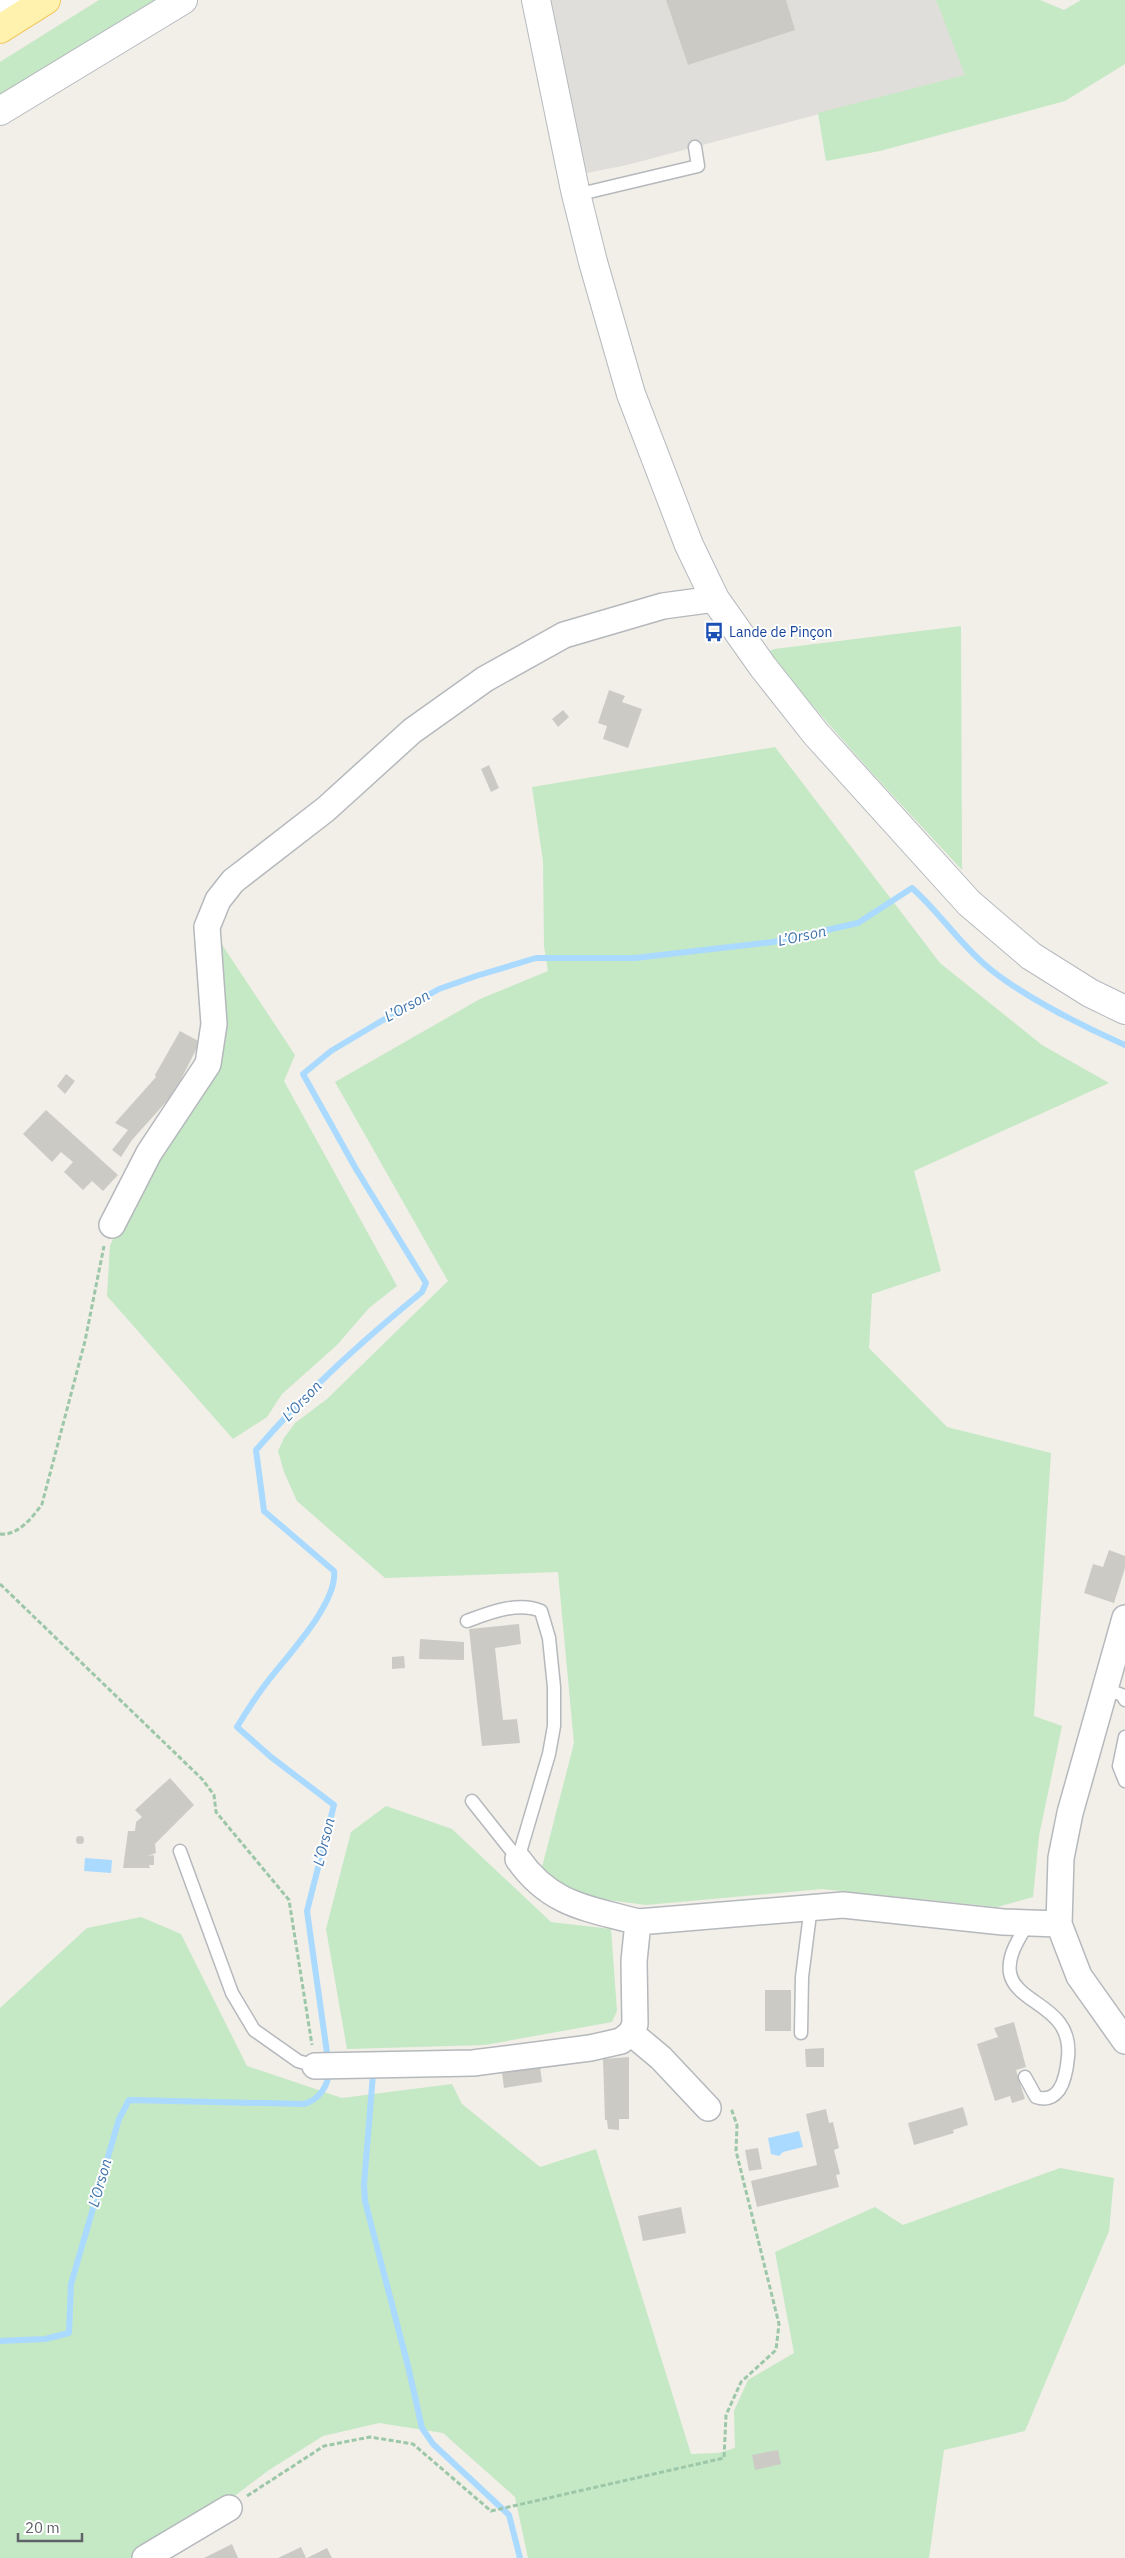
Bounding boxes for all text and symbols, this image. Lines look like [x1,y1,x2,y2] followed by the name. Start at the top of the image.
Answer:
[703,621,725,643] bus stop icon: Lande de Pinçon
[729,623,832,641] place label: Lande de Pinçon
[776,921,828,950] water label: L’Orson
[381,985,433,1026] water label: L’Orson
[278,1376,326,1425] water label: L’Orson
[308,1816,339,1868] water label: L’Orson
[84,2157,115,2209] water label: L’Orson
[18,2510,81,2542] scale bar
[25,2518,60,2537] text: 20 m

